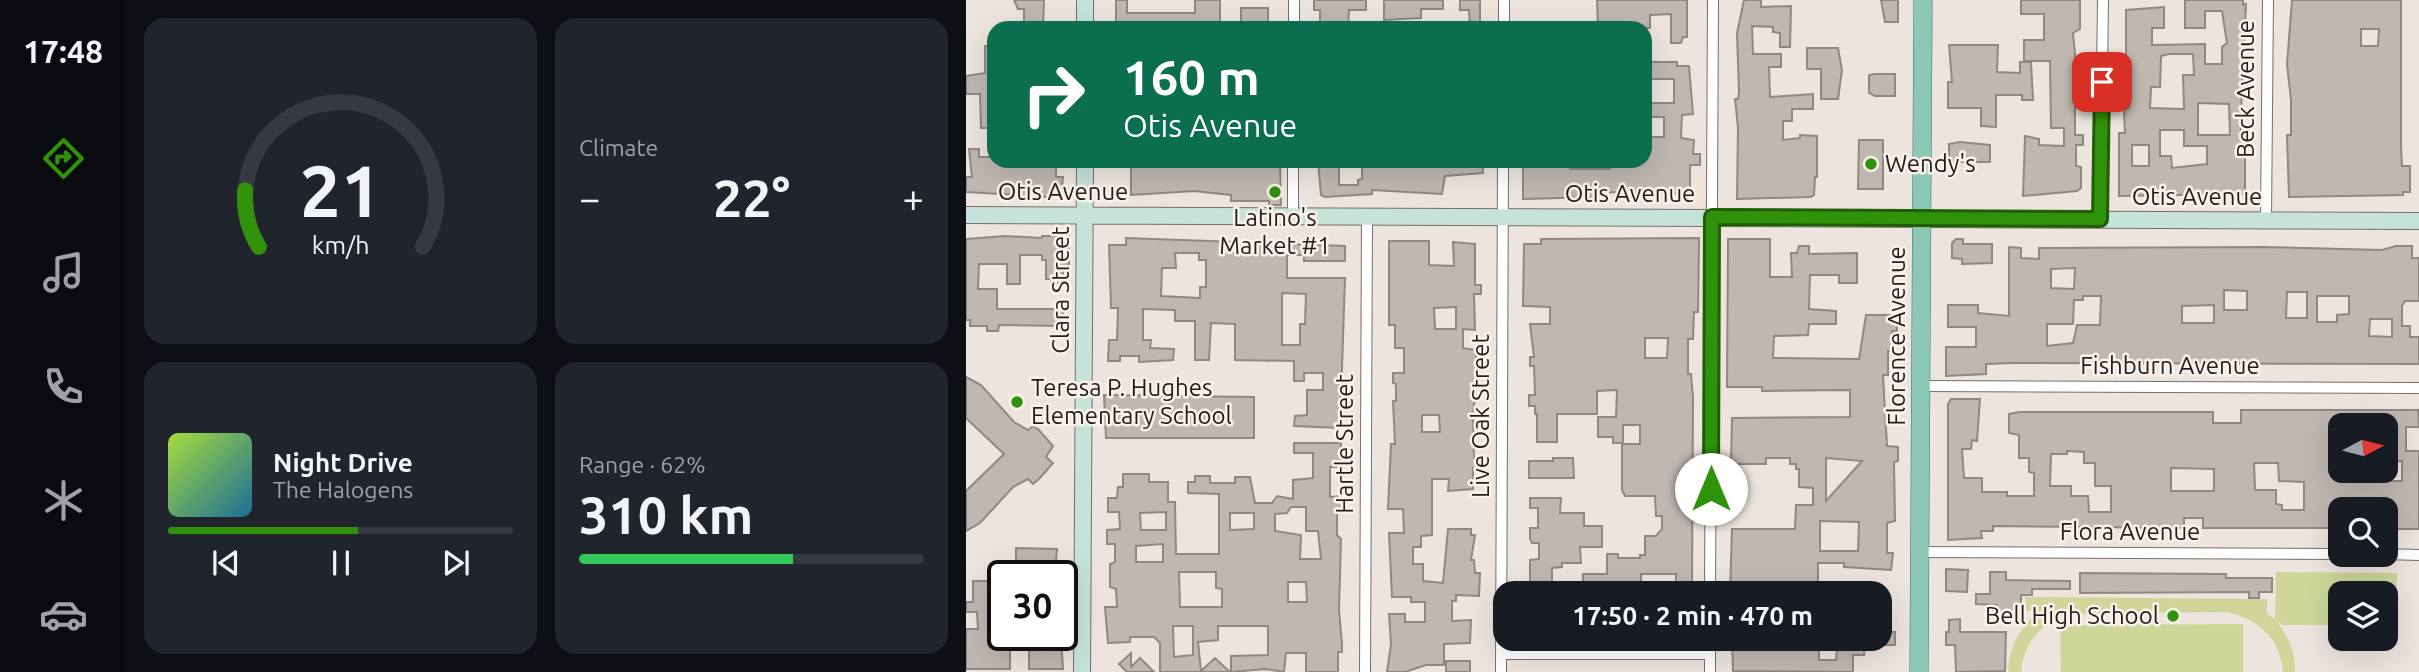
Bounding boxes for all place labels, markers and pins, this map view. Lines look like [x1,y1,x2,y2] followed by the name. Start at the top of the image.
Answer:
[2072,52,2132,112] pin
[1885,150,1976,177] place label: Wendy's
[1863,156,1879,172] marker: Wendy's
[1267,184,1283,200] marker: Latino's Market #1
[1219,204,1331,259] place label: Latino's Market #1
[1031,374,1232,429] place label: Teresa P. Hughes Elementary School
[1009,394,1025,410] marker: Teresa P. Hughes Elementary School
[1985,602,2159,629] place label: Bell High School
[2165,608,2181,624] marker: Bell High School

